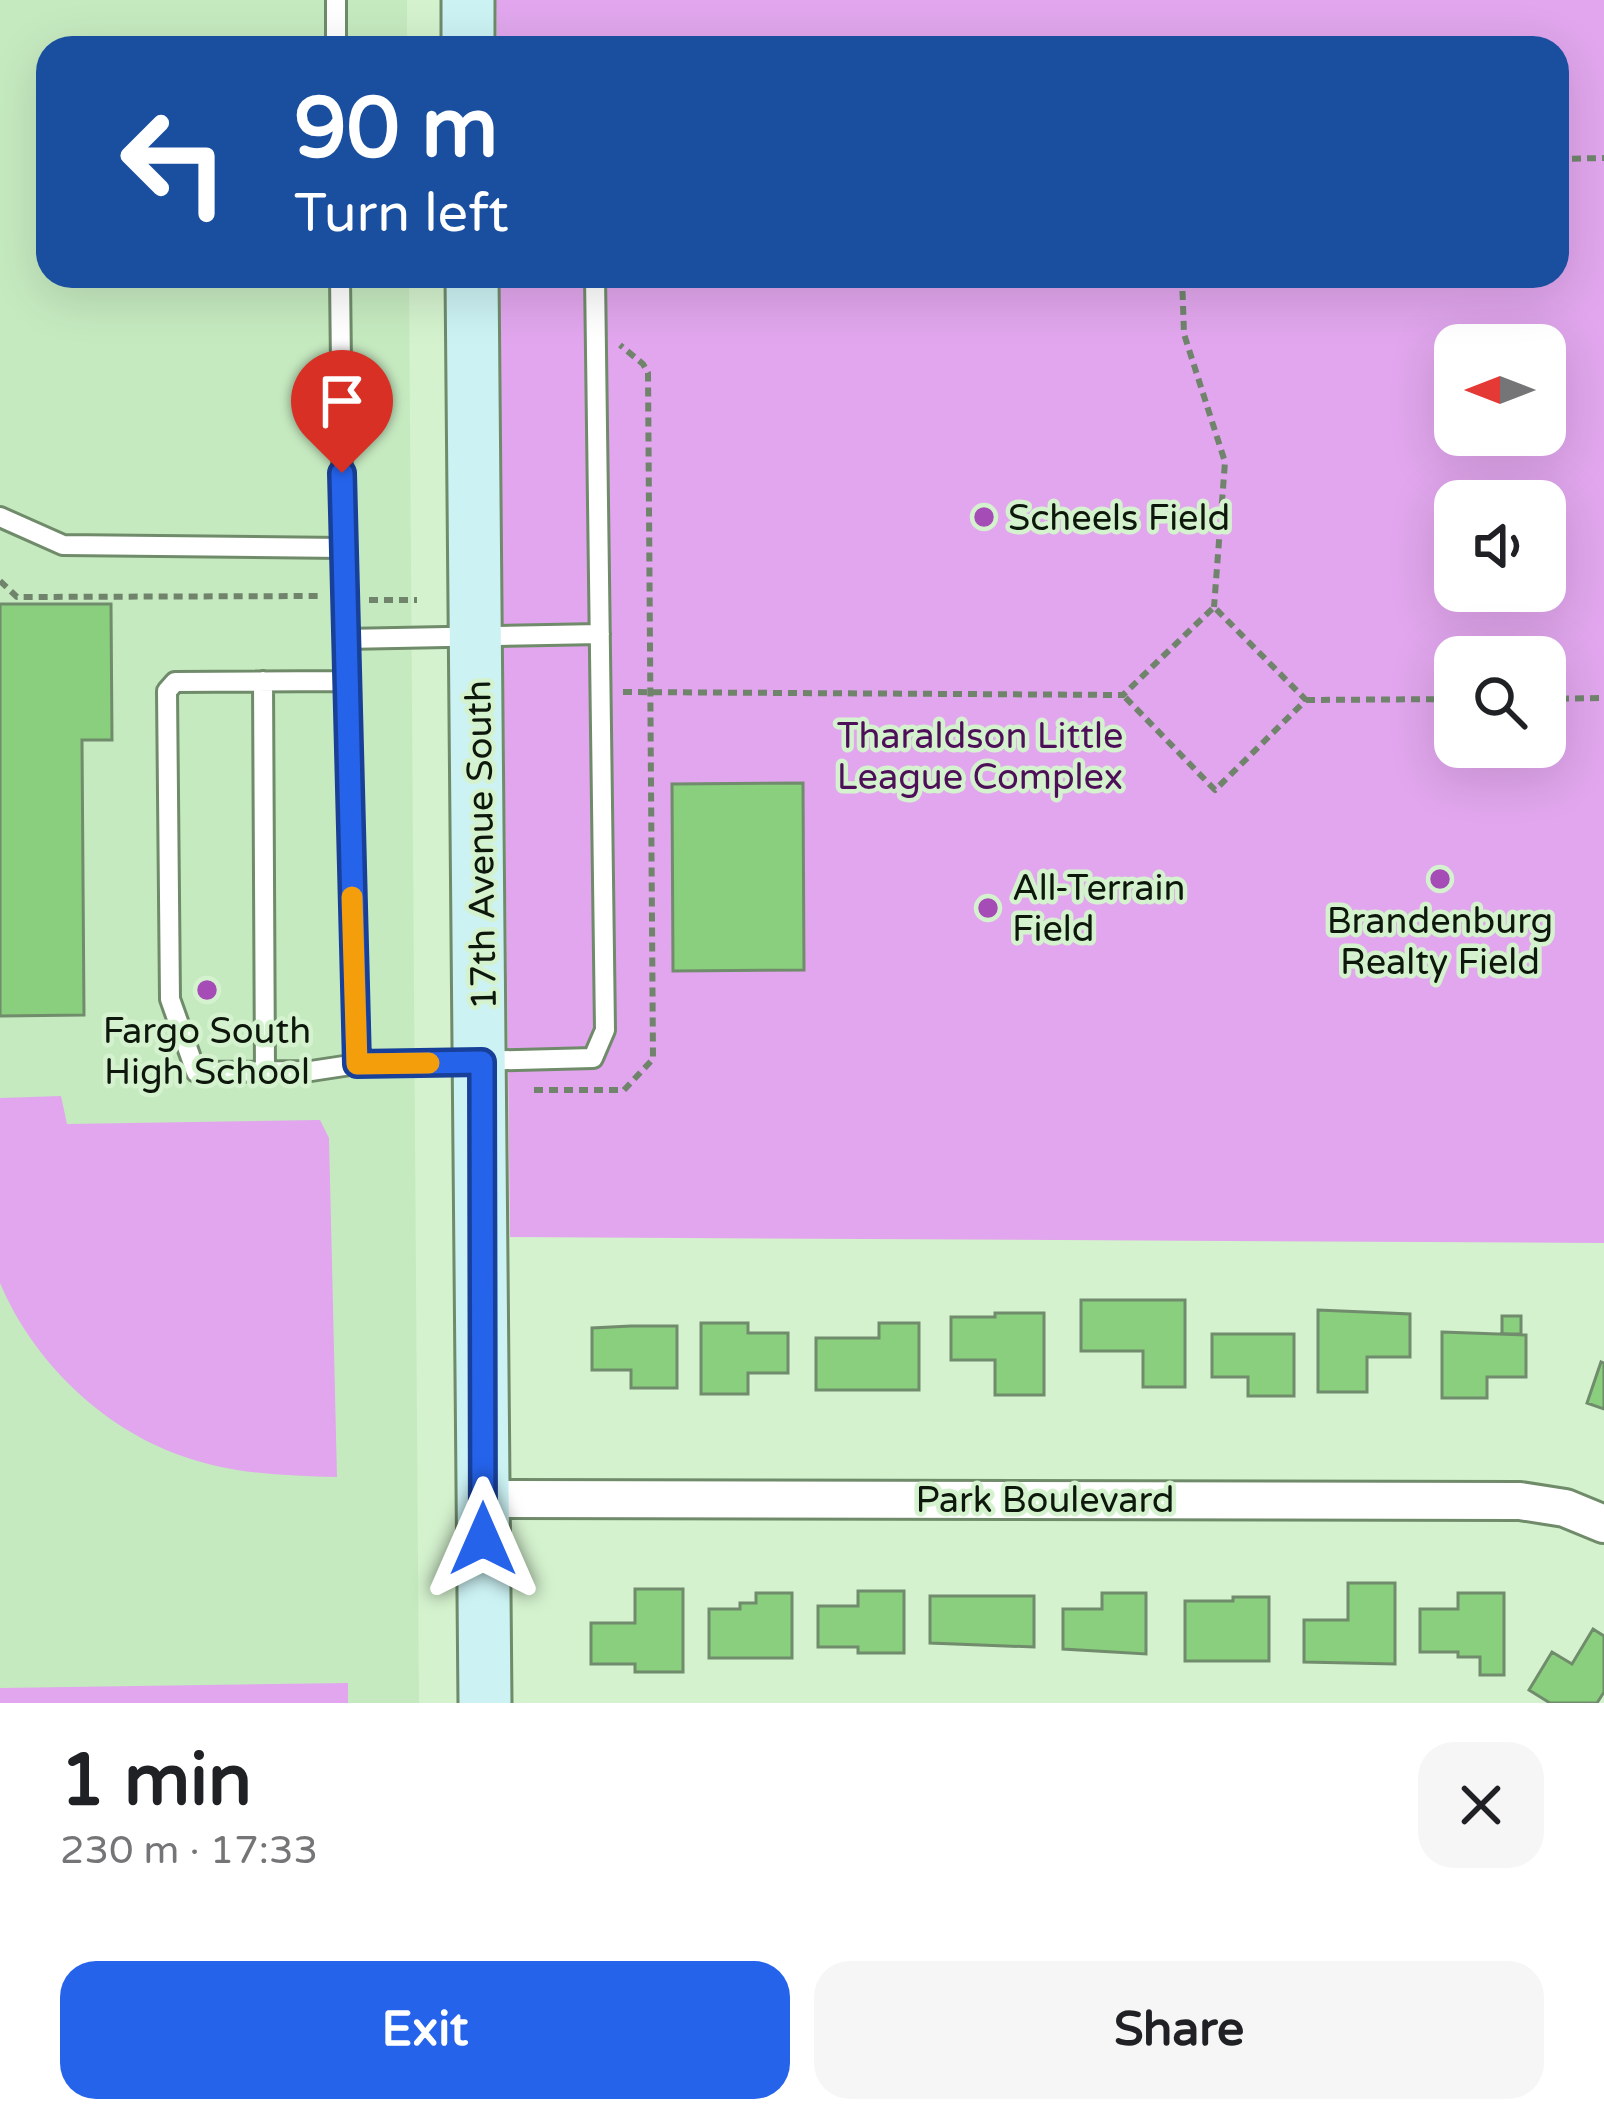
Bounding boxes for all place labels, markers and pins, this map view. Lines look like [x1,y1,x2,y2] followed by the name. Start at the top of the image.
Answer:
[291,350,393,473] pin
[1008,497,1230,540] place label: Scheels Field
[971,504,997,530] marker: Scheels Field
[1427,866,1453,892] marker: Brandenburg Realty Field
[1012,867,1185,951] place label: All-Terrain Field
[975,895,1001,921] marker: All-Terrain Field
[1327,900,1553,984] place label: Brandenburg Realty Field
[194,977,220,1003] marker: Fargo South High School
[103,1010,311,1094] place label: Fargo South High School

